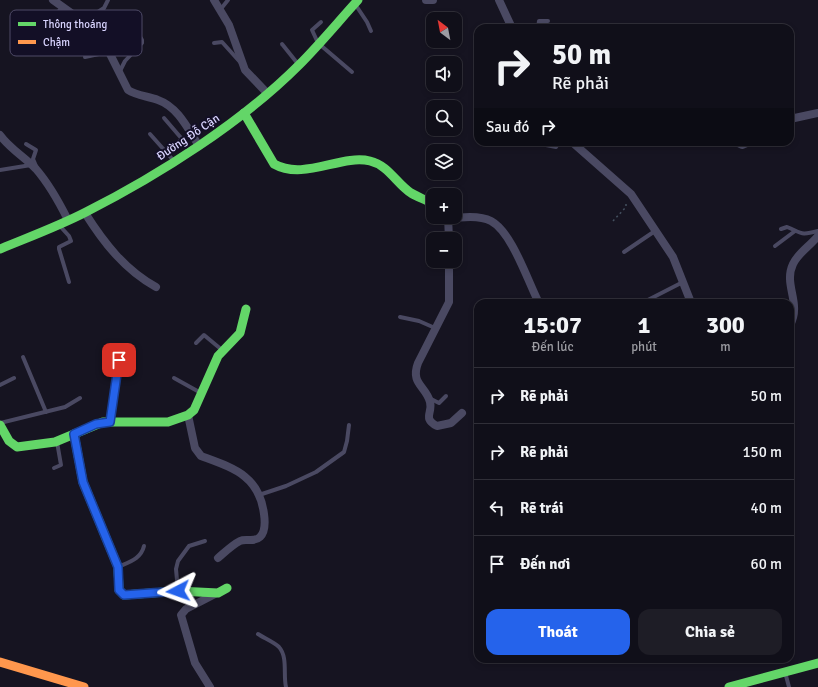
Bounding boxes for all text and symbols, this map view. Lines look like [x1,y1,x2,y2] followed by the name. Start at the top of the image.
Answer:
[10,10,142,56] legend
[426,12,462,48] north arrow
[426,12,462,268] map controls
[43,18,107,31] text: Thông thoáng
[43,36,70,49] text: Chậm
[552,38,611,72] text: 50 m
[486,40,538,92] icon: right
[426,56,462,92] button: sound
[552,72,609,94] text: Rẽ phải
[426,100,462,136] button: search
[154,111,223,164] street label: Đường Đỗ Cận
[537,116,559,138] icon: right
[486,118,529,136] text: Sau đó
[426,144,462,180] button: layers
[426,188,462,224] button: +
[426,232,462,268] button: −
[523,310,582,340] text: 15:07
[638,310,650,340] text: 1
[706,310,745,340] text: 300
[532,339,574,355] text: Đến lúc
[631,339,657,355] text: phút
[720,339,731,355] text: m
[102,343,136,377] pin
[108,349,130,371] icon: arrive
[486,385,508,407] icon: right
[520,387,568,405] text: Rẽ phải
[751,387,782,405] text: 50 m
[486,441,508,463] icon: right
[520,443,568,461] text: Rẽ phải
[742,443,782,461] text: 150 m
[486,497,508,519] icon: left
[520,499,563,517] text: Rẽ trái
[751,499,782,517] text: 40 m
[486,553,508,575] icon: arrive
[520,555,570,573] text: Đến nơi
[751,555,782,573] text: 60 m
[157,570,199,612] position arrow
[486,609,630,655] button: Thoát
[638,609,782,655] button: Chia sẻ

